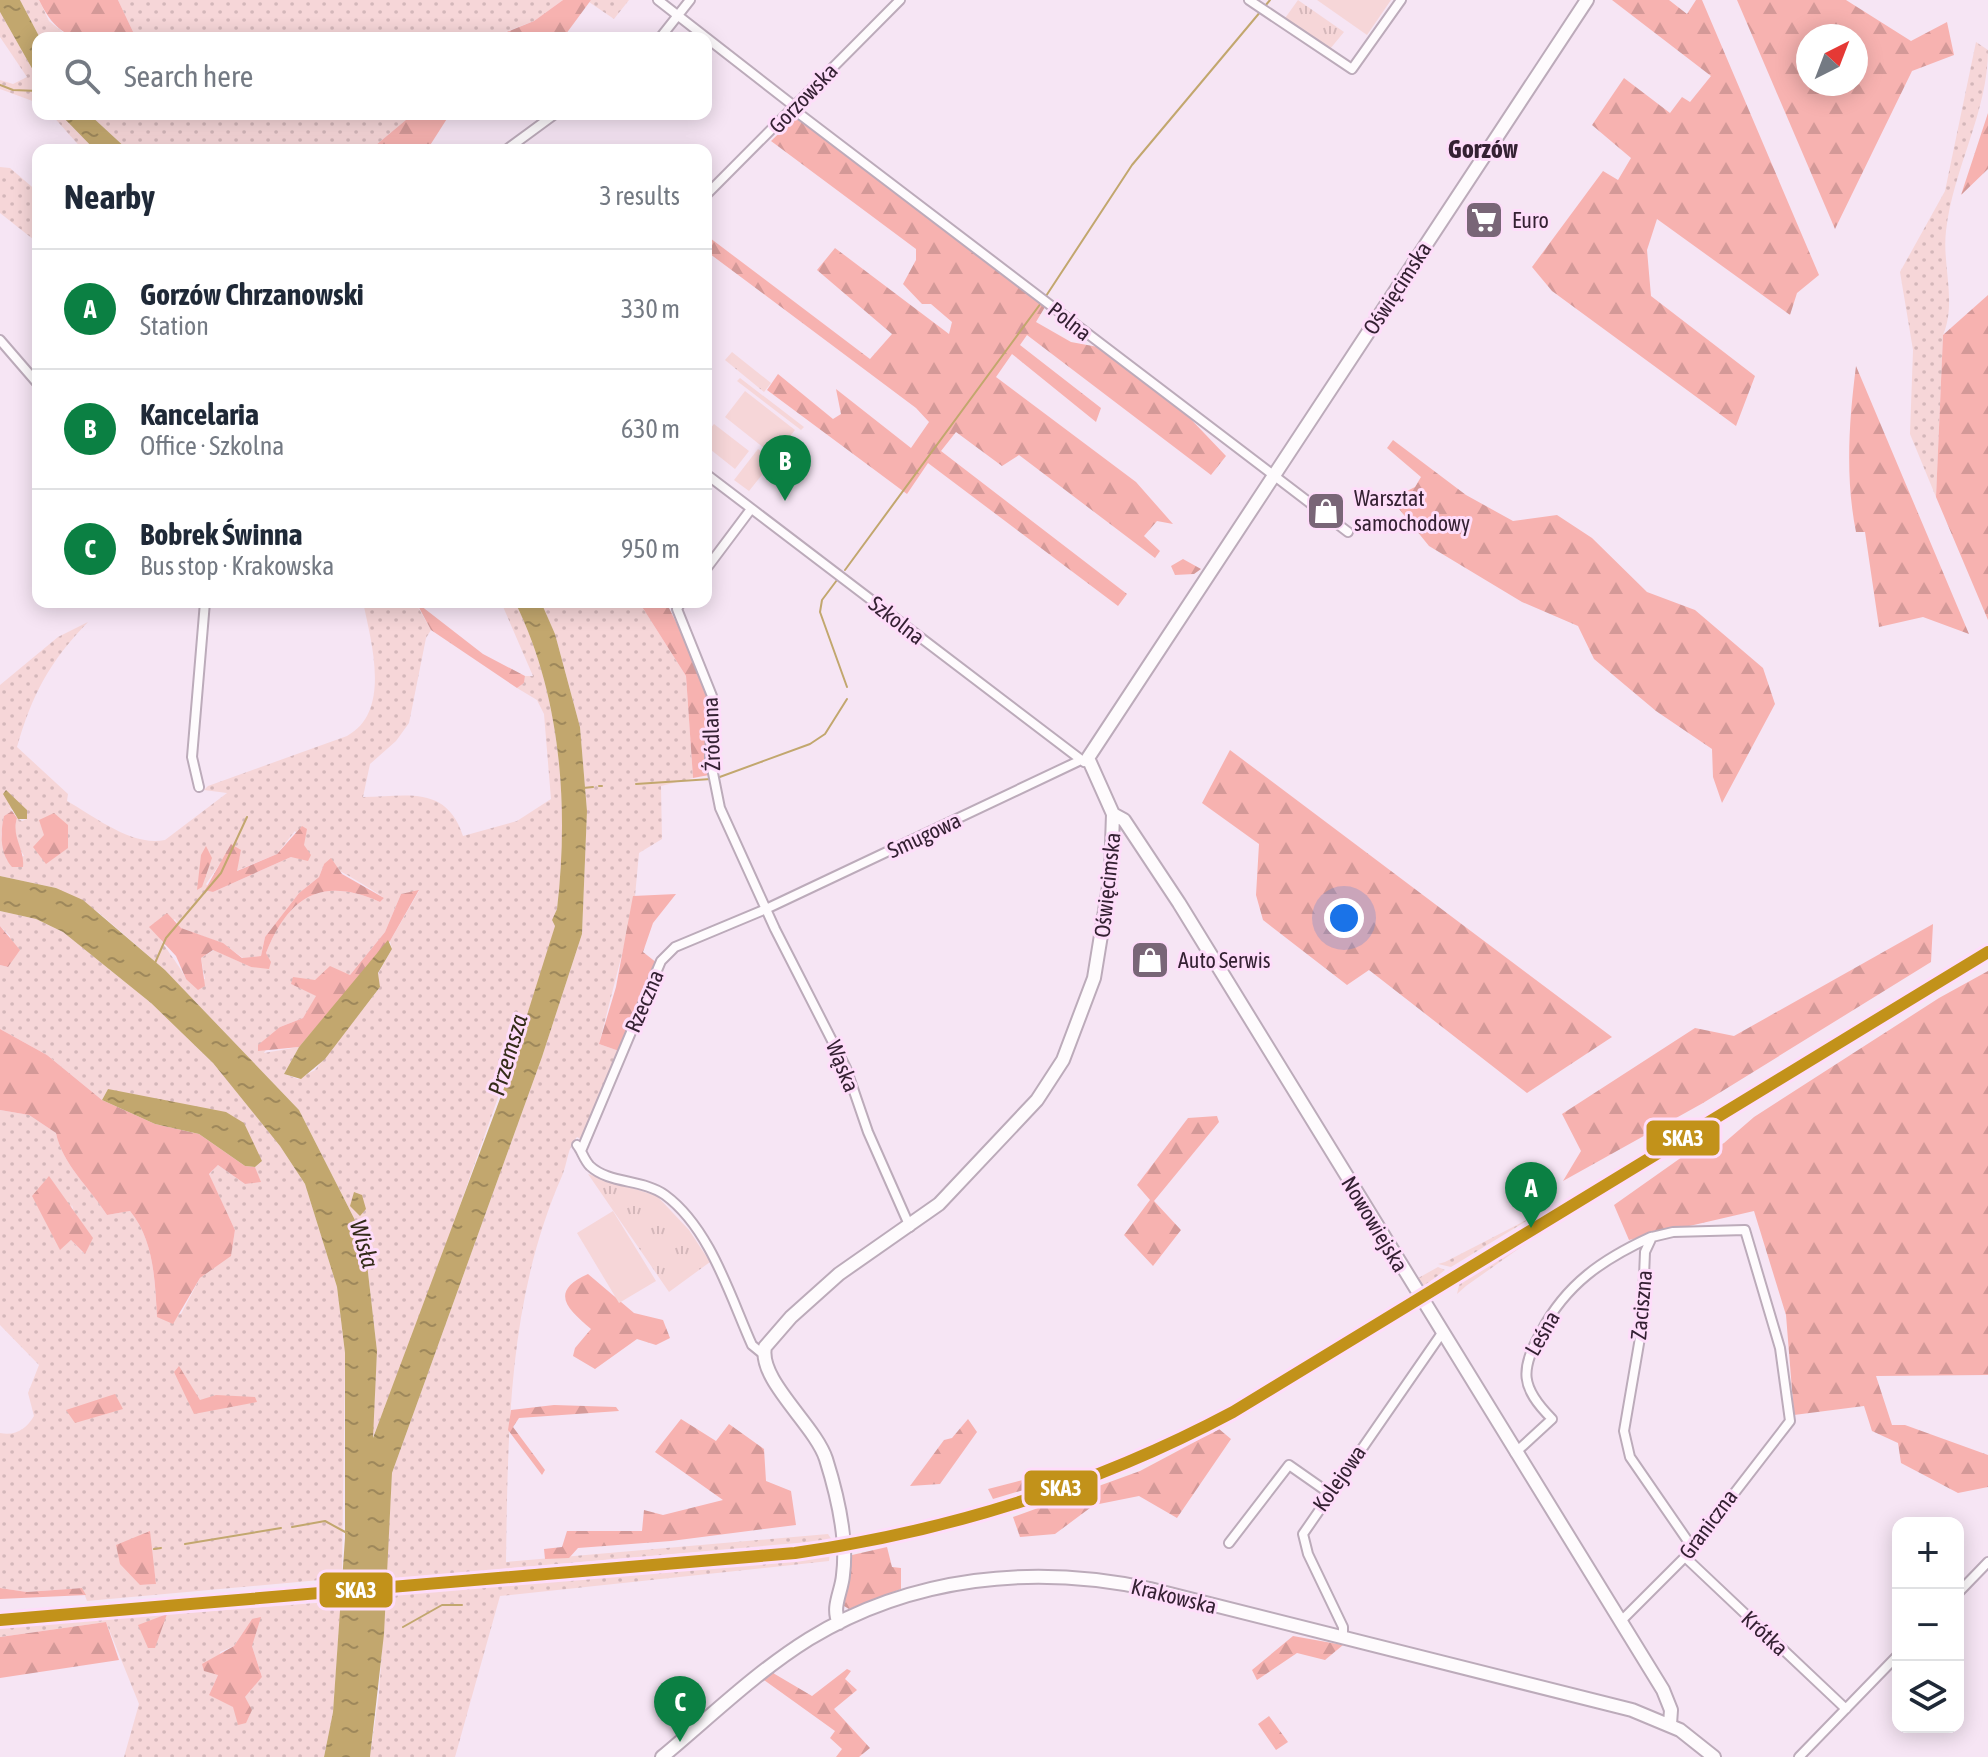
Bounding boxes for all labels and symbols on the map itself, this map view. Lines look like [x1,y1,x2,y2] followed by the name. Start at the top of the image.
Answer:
[1796,24,1868,96] north arrow
[763,58,843,138] street label: Gorzowska
[1448,134,1519,164] district label: Gorzów
[1463,199,1505,241] supermarket icon: Euro
[1512,207,1549,233] place label: Euro
[1357,237,1437,339] street label: Oświęcimska
[1043,296,1097,346] street label: Polna
[759,435,811,501] pin: B
[1354,485,1470,536] place label: Warsztat samochodowy
[1305,490,1347,532] shop icon: Warsztat samochodowy
[864,590,930,650] street label: Szkolna
[697,697,725,771] street label: Źródlana
[883,807,965,863] street label: Smugowa
[1089,831,1125,939] street label: Oświęcimska
[1324,898,1364,938] your location
[1129,939,1171,981] shop icon: Auto Serwis
[1178,947,1271,973] place label: Auto Serwis
[619,966,669,1036] street label: Rzeczna
[482,1011,533,1099] water label: Przemsza
[821,1036,865,1096] street label: Wąska
[1645,1119,1721,1157] line badge: SKA3
[1662,1125,1704,1151] text: SKA3
[1505,1162,1557,1228] pin: A
[1336,1171,1414,1277] street label: Nowowiejska
[345,1217,384,1271] water label: Wisła
[1625,1269,1657,1341] street label: Zaciszna
[1519,1306,1565,1360] street label: Leśna
[1307,1440,1371,1516] street label: Kolejowa
[1023,1469,1099,1507] line badge: SKA3
[1040,1475,1082,1501] text: SKA3
[1673,1484,1743,1564] street label: Graniczna
[318,1571,394,1609] line badge: SKA3
[1129,1573,1219,1619] street label: Krakowska
[335,1577,377,1603] text: SKA3
[1736,1605,1794,1661] street label: Krótka
[654,1676,706,1742] pin: C

